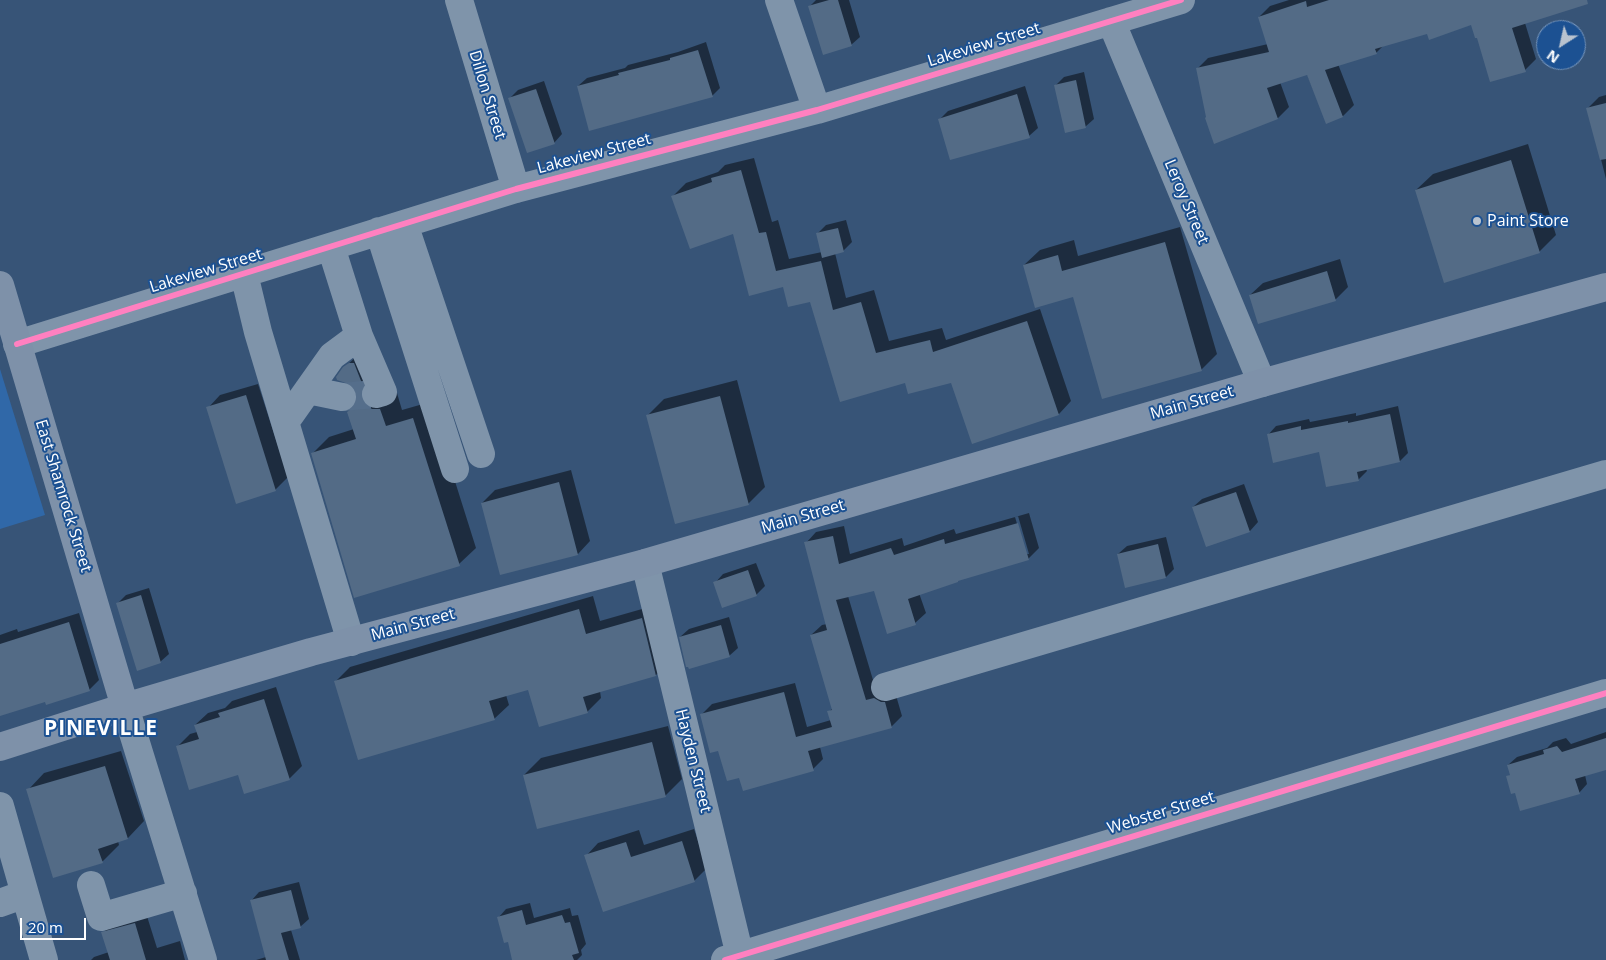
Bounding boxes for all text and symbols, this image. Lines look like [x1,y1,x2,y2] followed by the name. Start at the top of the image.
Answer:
[925,19,1043,71] street label: Lakeview Street
[1536,20,1586,70] north arrow
[1543,46,1563,68] text: N
[464,48,510,142] street label: Dillon Street
[535,130,653,178] street label: Lakeview Street
[1160,157,1212,247] street label: Leroy Street
[1487,211,1569,231] place label: Paint Store
[1471,215,1483,227] marker: Paint Store
[147,245,265,297] street label: Lakeview Street
[1148,382,1236,424] street label: Main Street
[31,417,95,575] street label: East Shamrock Street
[759,496,847,538] street label: Main Street
[369,605,457,645] street label: Main Street
[671,707,715,815] street label: Hayden Street
[43,716,159,742] district label: PINEVILLE
[1105,788,1217,838] street label: Webster Street
[22,908,89,940] scale bar
[28,917,63,937] text: 20 m

